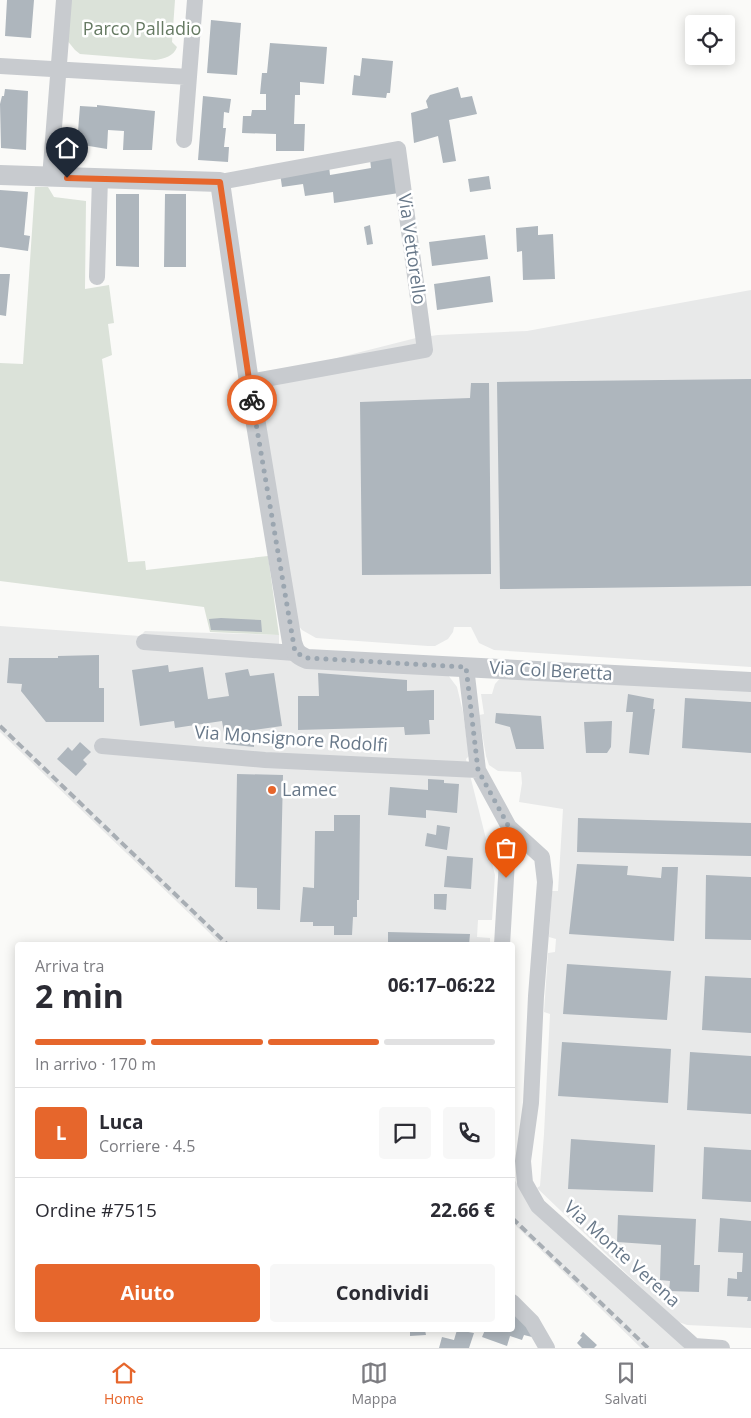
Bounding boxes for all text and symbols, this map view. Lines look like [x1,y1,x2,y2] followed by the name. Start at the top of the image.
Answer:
[685,15,735,65] map controls
[685,15,735,65] button: locate
[83,16,201,40] park label: Parco Palladio
[46,127,88,178] pin
[53,134,81,162] icon: home
[393,192,433,306] street label: Via Vettorello
[227,375,277,425] courier
[238,386,266,414] icon: bike
[489,655,613,685] street label: Via Col Beretta
[194,719,389,757] street label: Via Monsignore Rodolfi
[282,777,337,801] place label: Lamec
[266,784,278,796] marker: Lamec
[485,827,527,878] pin
[492,834,520,862] icon: bag
[35,955,104,977] text: Arriva tra
[388,972,495,998] text: 06:17–06:22
[35,974,124,1017] text: 2 min
[35,1053,156,1075] text: In arrivo · 170 m
[379,1107,431,1159] button: chat
[443,1107,495,1159] button: phone
[99,1109,143,1135] text: Luca
[56,1120,66,1146] text: L
[99,1135,195,1157] text: Corriere · 4.5
[559,1195,686,1312] street label: Via Monte Verena
[35,1197,157,1223] text: Ordine #7515
[430,1197,495,1223] text: 22.66 €
[35,1264,260,1322] button: Aiuto
[270,1264,495,1322] button: Condividi
[104,1359,144,1408] tab: Home
[351,1359,397,1408] tab: Mappa
[605,1359,647,1408] tab: Salvati

